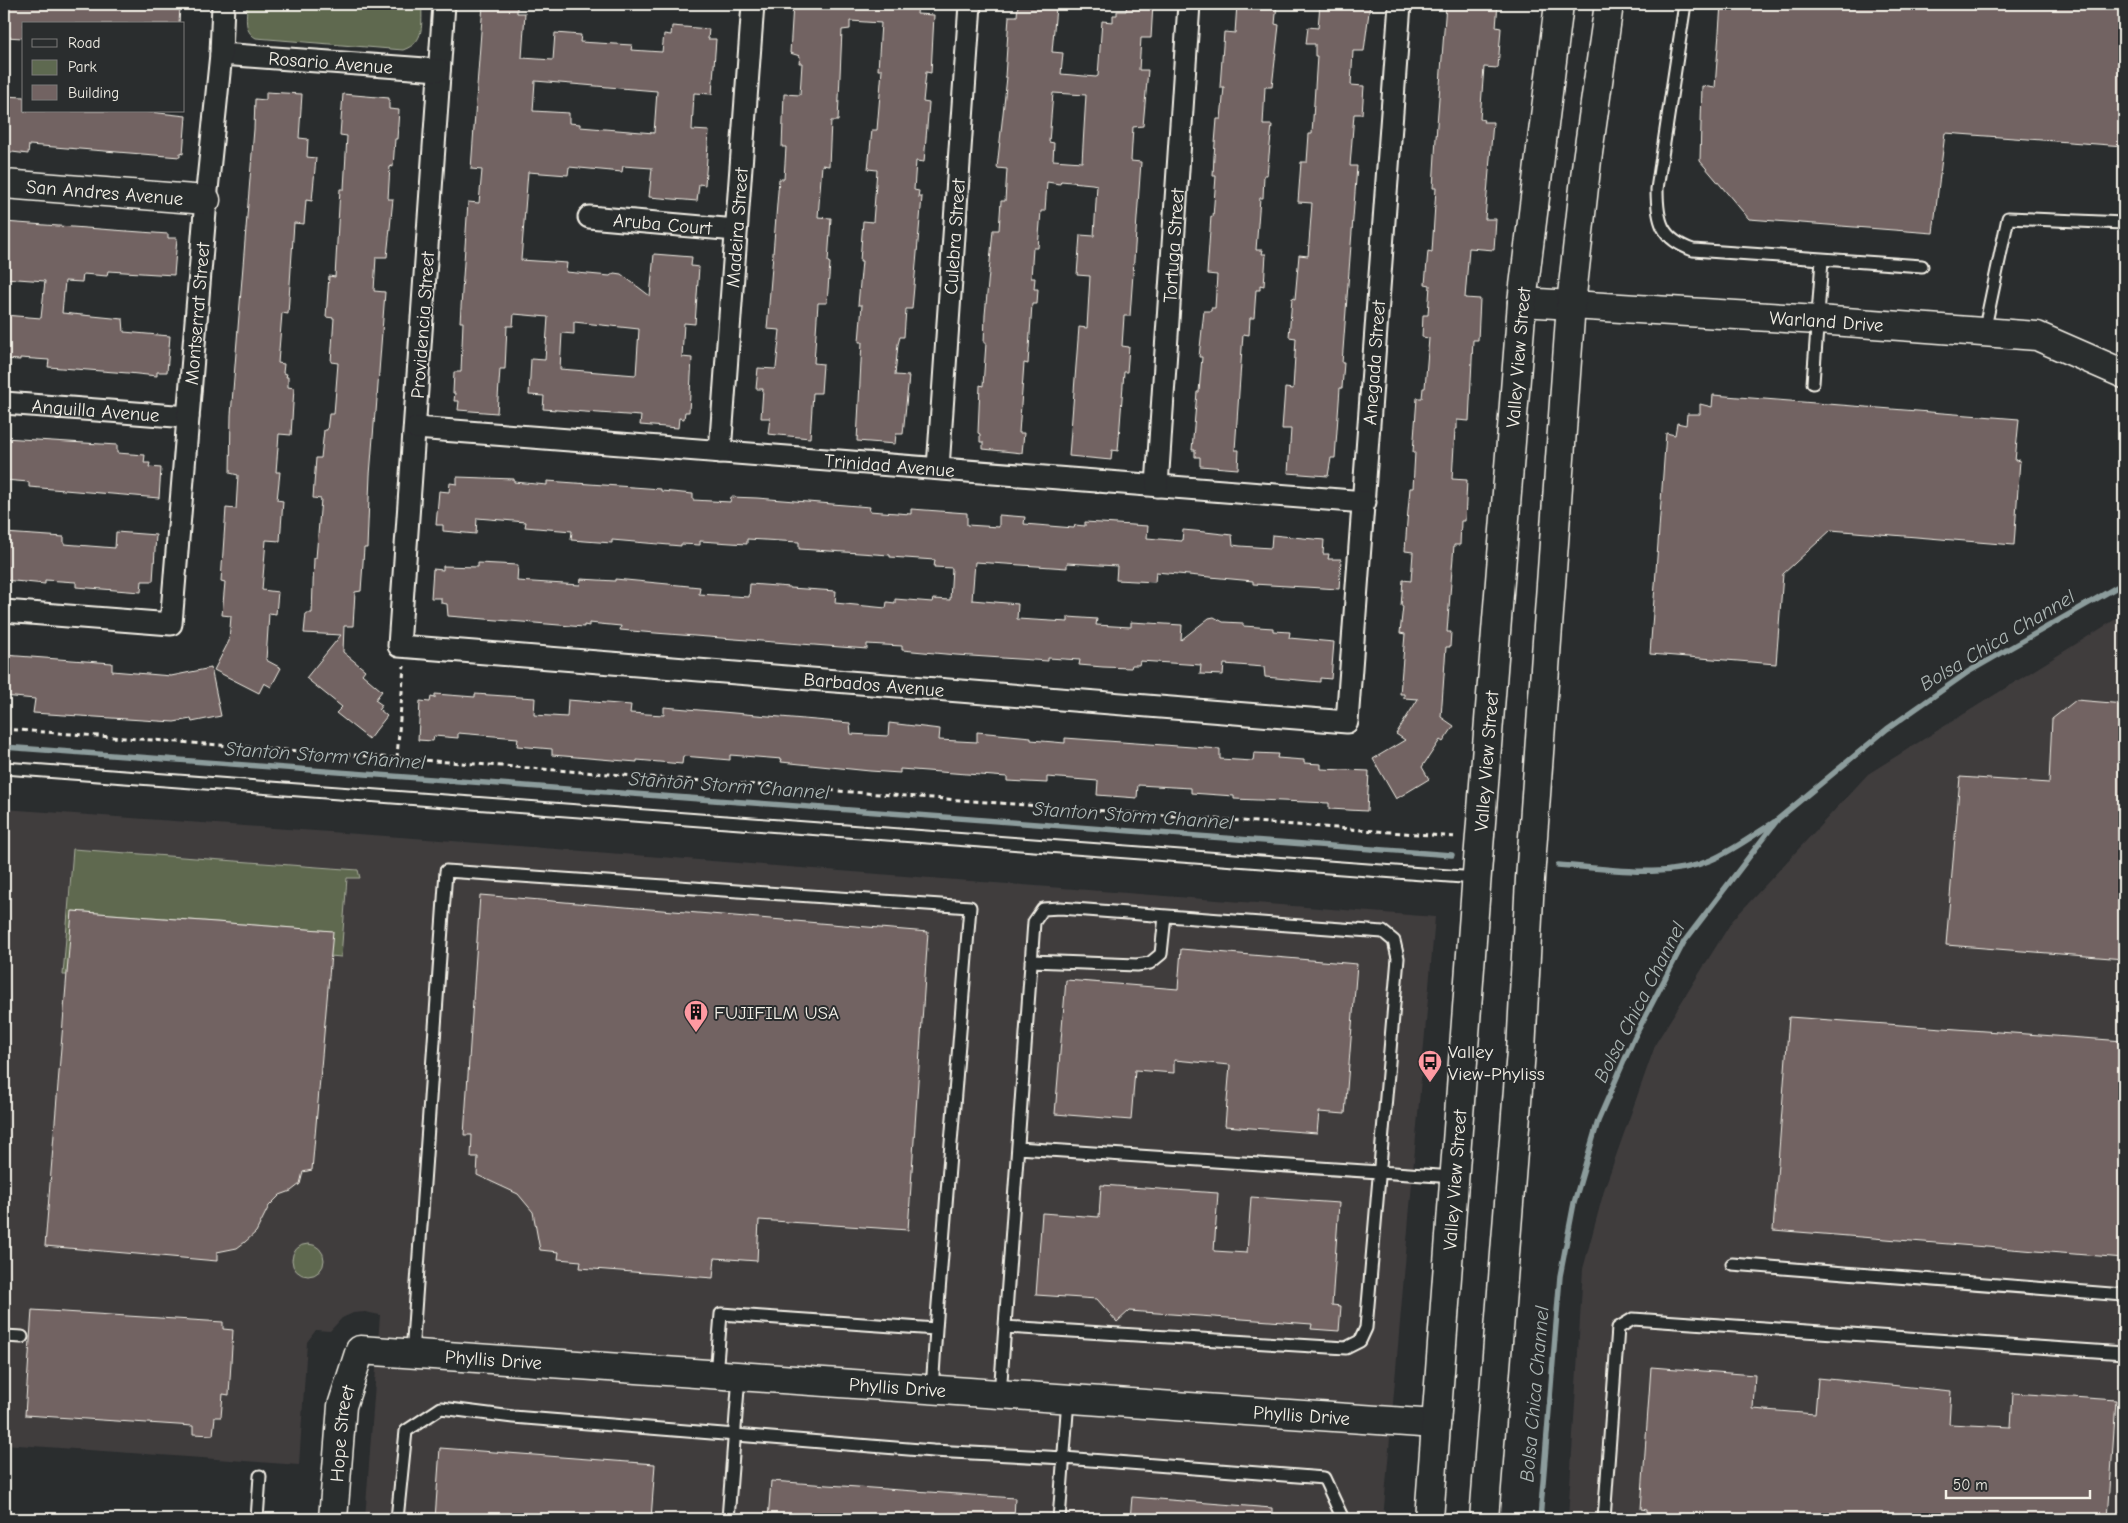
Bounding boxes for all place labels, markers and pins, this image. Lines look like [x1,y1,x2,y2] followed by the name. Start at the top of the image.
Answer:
[683,999,709,1033] building icon: FUJIFILM USA
[714,1002,839,1024] place label: FUJIFILM USA
[1448,1041,1545,1085] place label: Valley View-Phyliss
[1417,1049,1443,1083] bus stop icon: Valley View-Phyliss

